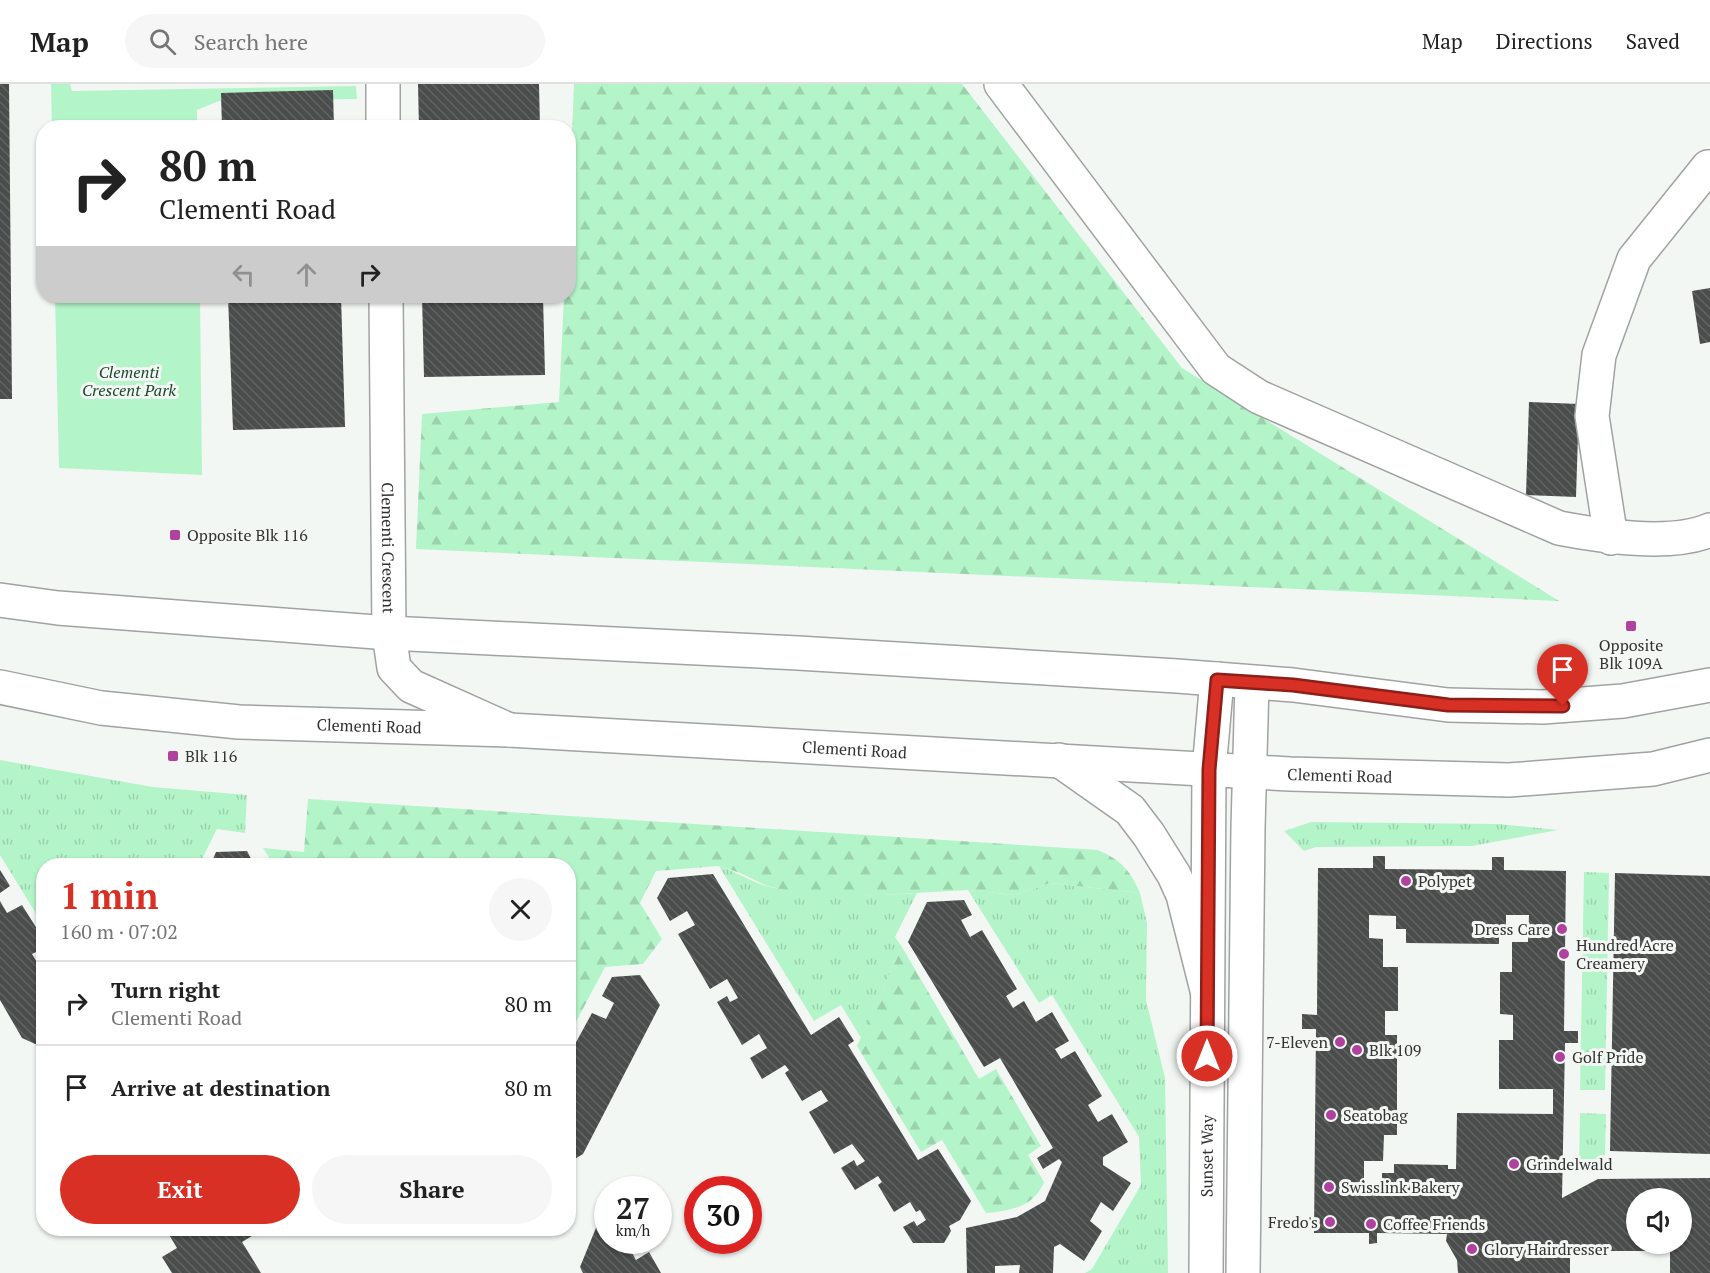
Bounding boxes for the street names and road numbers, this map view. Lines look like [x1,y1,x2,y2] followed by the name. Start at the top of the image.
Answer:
[377,482,400,614] street label: Clementi Crescent
[316,713,422,738] street label: Clementi Road
[801,736,908,763] street label: Clementi Road
[1287,763,1393,788] street label: Clementi Road
[1195,1114,1218,1197] street label: Sunset Way

